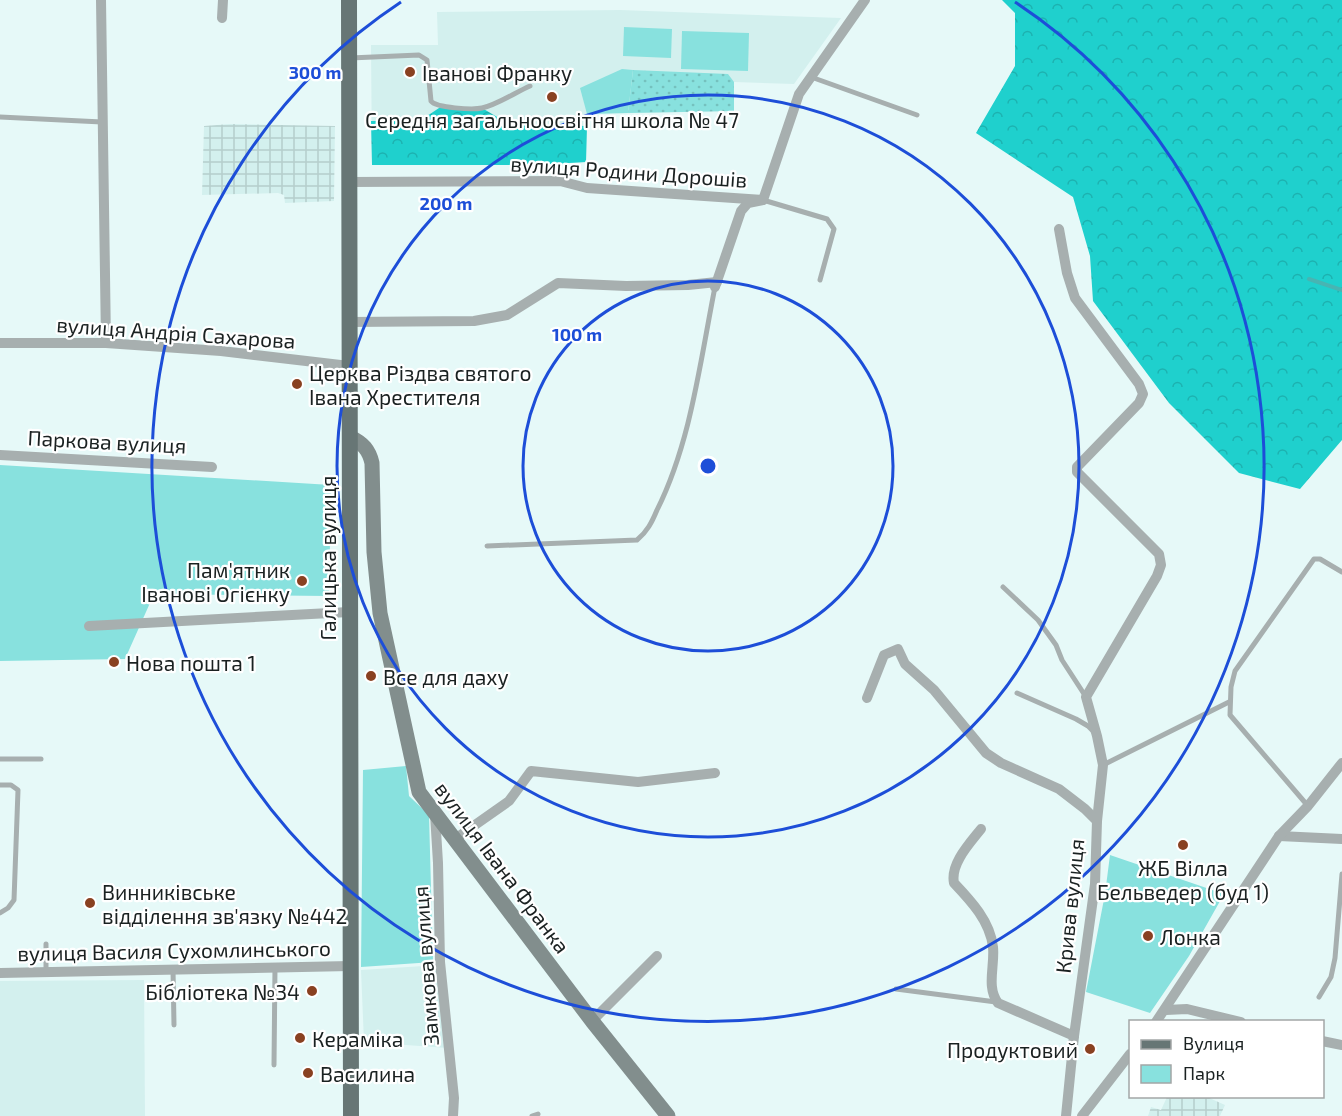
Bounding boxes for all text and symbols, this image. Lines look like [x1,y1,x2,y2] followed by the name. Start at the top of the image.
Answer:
[422,60,572,86] place label: Іванові Франку
[289,61,341,83] text: 300 m
[403,65,417,79] marker: Іванові Франку
[545,90,559,104] marker: Середня загальноосвітня школа № 47
[365,107,739,132] place label: Середня загальноосвітня школа № 47
[510,150,748,193] street label: вулиця Родини Дорошів
[420,192,472,214] text: 200 m
[56,311,296,354] street label: вулиця Андрія Сахарова
[552,323,602,345] text: 100 m
[309,360,531,409] place label: Церква Різдва святого Івана Хрестителя
[290,377,304,391] marker: Церква Різдва святого Івана Хрестителя
[27,424,187,459] street label: Паркова вулиця
[698,456,718,476] centre of rings
[315,476,341,641] street label: Галицька вулиця
[141,557,290,607] place label: Пам'ятник Іванові Огієнку
[295,574,309,588] marker: Пам'ятник Іванові Огієнку
[126,650,256,675] place label: Нова пошта 1
[107,655,121,669] marker: Нова пошта 1
[383,664,509,690] place label: Все для даху
[364,669,378,683] marker: Все для даху
[430,776,576,958] street label: вулиця Івана Франка
[1050,838,1089,975] street label: Крива вулиця
[1176,838,1190,852] marker: ЖБ Вілла Бельведер (буд 1)
[1097,855,1269,905] place label: ЖБ Вілла Бельведер (буд 1)
[102,879,347,929] place label: Винниківське відділення зв'язку №442
[407,885,444,1047] street label: Замкова вулиця
[83,896,97,910] marker: Винниківське відділення зв'язку №442
[1160,924,1221,949] place label: Лонка
[1141,929,1155,943] marker: Лонка
[17,935,331,966] street label: вулиця Василя Сухомлинського
[145,979,300,1004] place label: Бібліотека №34
[305,984,319,998] marker: Бібліотека №34
[1129,1020,1324,1098] legend
[312,1026,403,1051] place label: Кераміка
[293,1031,307,1045] marker: Кераміка
[1183,1032,1244,1054] text: Вулиця
[947,1037,1078,1063] place label: Продуктовий
[1083,1042,1097,1056] marker: Продуктовий
[320,1061,415,1086] place label: Василина
[1183,1062,1225,1084] text: Парк
[301,1066,315,1080] marker: Василина

